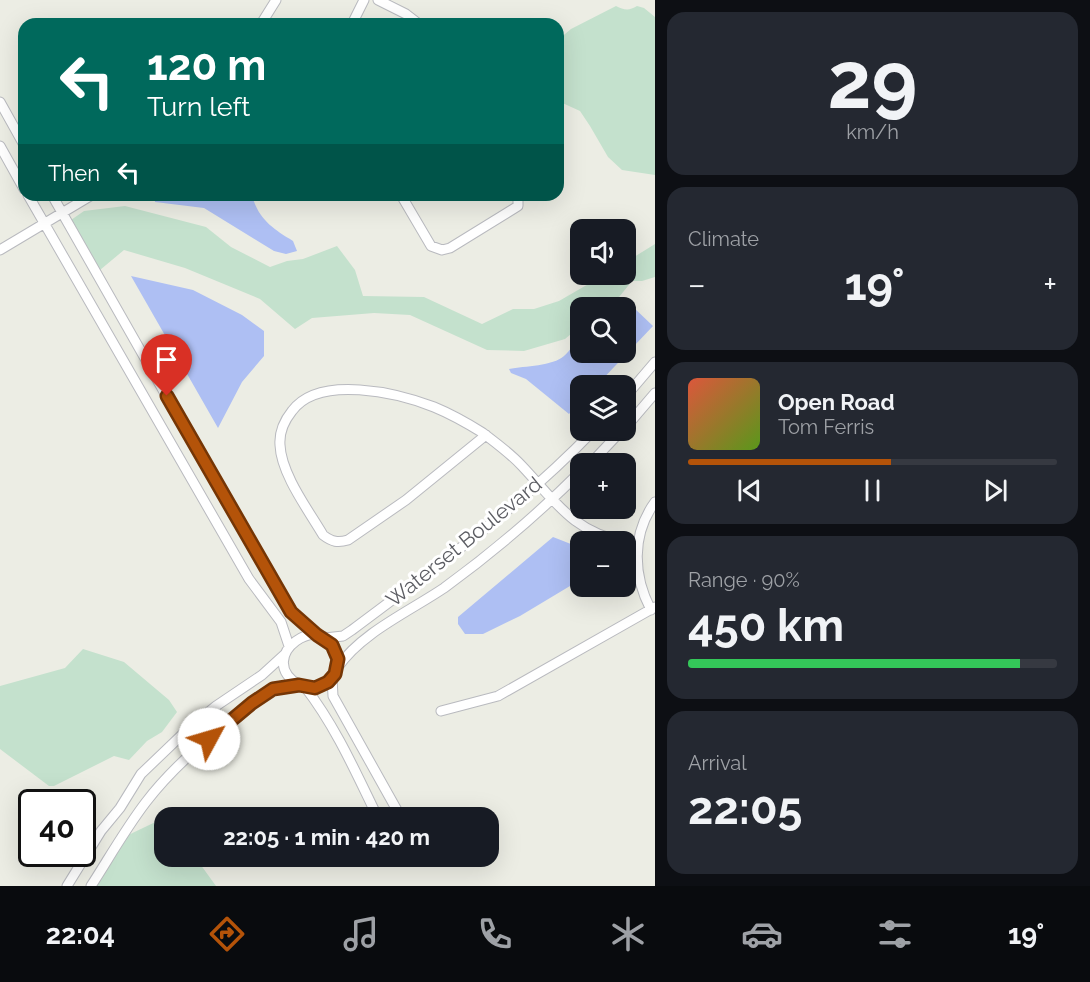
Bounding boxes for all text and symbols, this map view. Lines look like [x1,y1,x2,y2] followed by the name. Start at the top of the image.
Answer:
[828,35,917,126] text: 29
[147,41,266,90] text: 120 m
[48,42,126,120] icon: left
[147,91,250,122] text: Turn left
[846,120,899,144] text: km/h
[112,156,145,189] icon: left
[48,160,100,186] text: Then
[570,219,636,597] map controls
[570,219,636,285] button: sound
[688,227,759,251] text: Climate
[844,258,905,311] text: 19°
[688,265,706,304] text: −
[1043,265,1057,304] text: +
[570,297,636,363] button: search
[141,334,192,396] pin
[150,343,183,376] icon: arrive
[570,375,636,441] button: layers
[778,389,895,415] text: Open Road
[778,415,874,439] text: Tom Ferris
[570,453,636,519] button: +
[381,471,546,612] street label: Waterset Boulevard
[733,474,766,507] icon: previous
[856,474,889,507] icon: pause
[979,474,1012,507] icon: next
[570,531,636,597] button: −
[688,568,800,592] text: Range · 90%
[688,599,844,652] text: 450 km
[177,707,241,771] position arrow
[688,751,747,775] text: Arrival
[688,782,802,835] text: 22:05
[18,789,96,867] speed limit sign: 40
[223,824,430,850] text: 22:05 · 1 min · 420 m
[206,913,248,955] icon: directions
[340,913,382,955] icon: music
[474,913,516,955] icon: phone
[607,913,649,955] icon: climate
[741,913,783,955] icon: car
[874,913,916,955] icon: filters
[46,919,115,950] text: 22:04
[1008,919,1044,950] text: 19°

